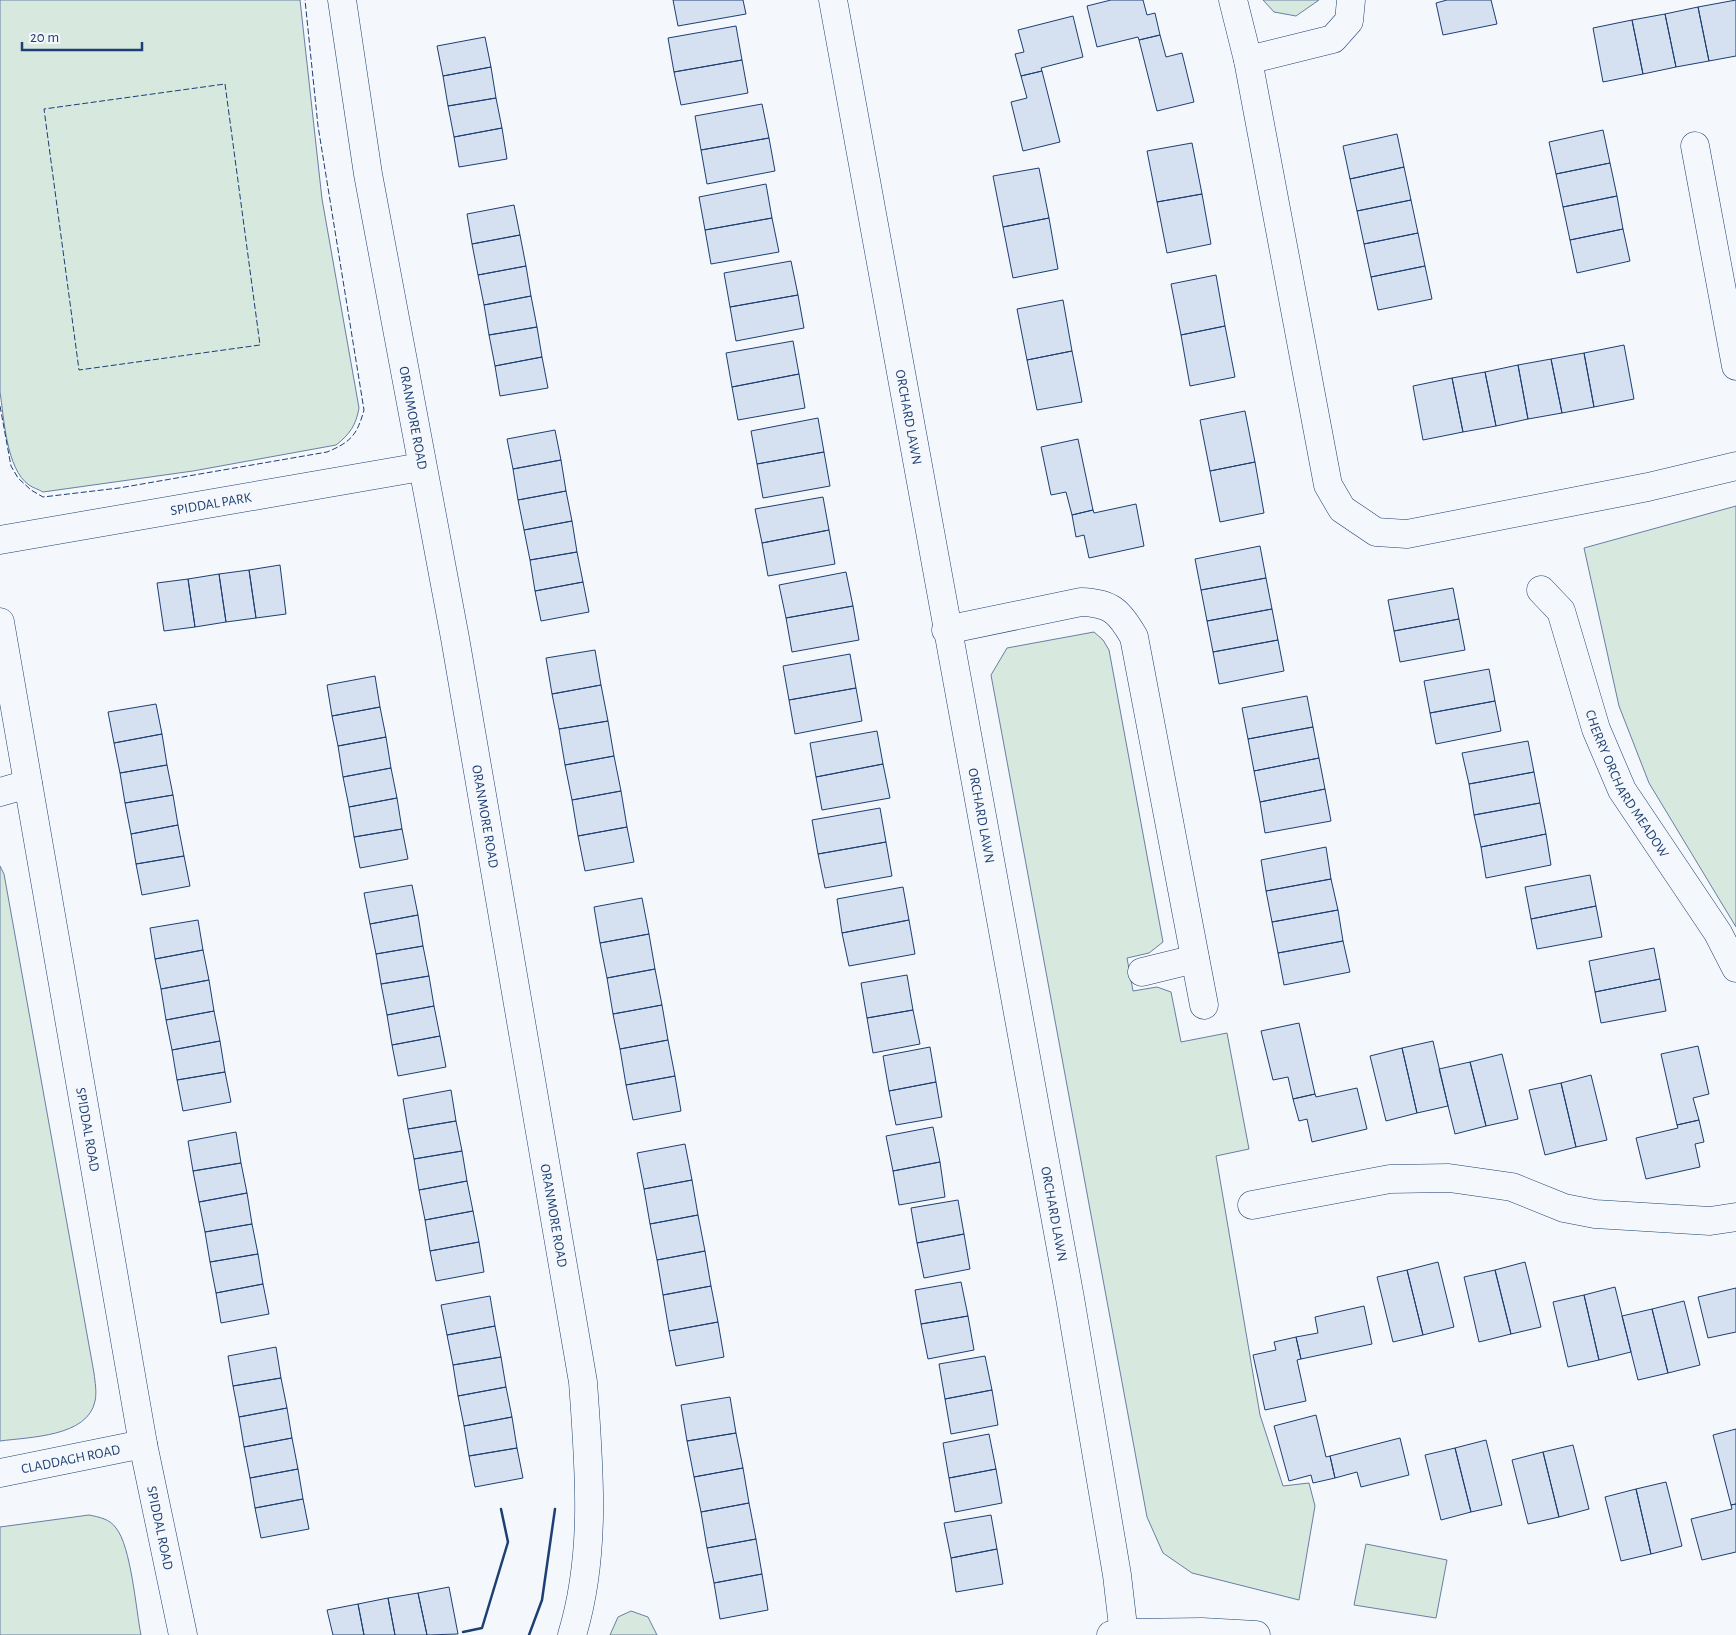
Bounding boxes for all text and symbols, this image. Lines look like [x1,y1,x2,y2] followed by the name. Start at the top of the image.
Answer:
[22,20,142,52] scale bar
[30,30,59,45] text: 20 m
[396,365,429,471] street label: ORANMORE ROAD
[893,369,924,466] street label: ORCHARD LAWN
[169,490,253,518] street label: SPIDDAL PARK
[1583,708,1671,861] street label: CHERRY ORCHARD MEADOW
[469,764,500,869] street label: ORANMORE ROAD
[965,767,996,864] street label: ORCHARD LAWN
[73,1086,101,1173] street label: SPIDDAL ROAD
[538,1163,569,1268] street label: ORANMORE ROAD
[1038,1165,1069,1263] street label: ORCHARD LAWN
[20,1443,122,1477] street label: CLADDAGH ROAD
[144,1485,175,1571] street label: SPIDDAL ROAD

